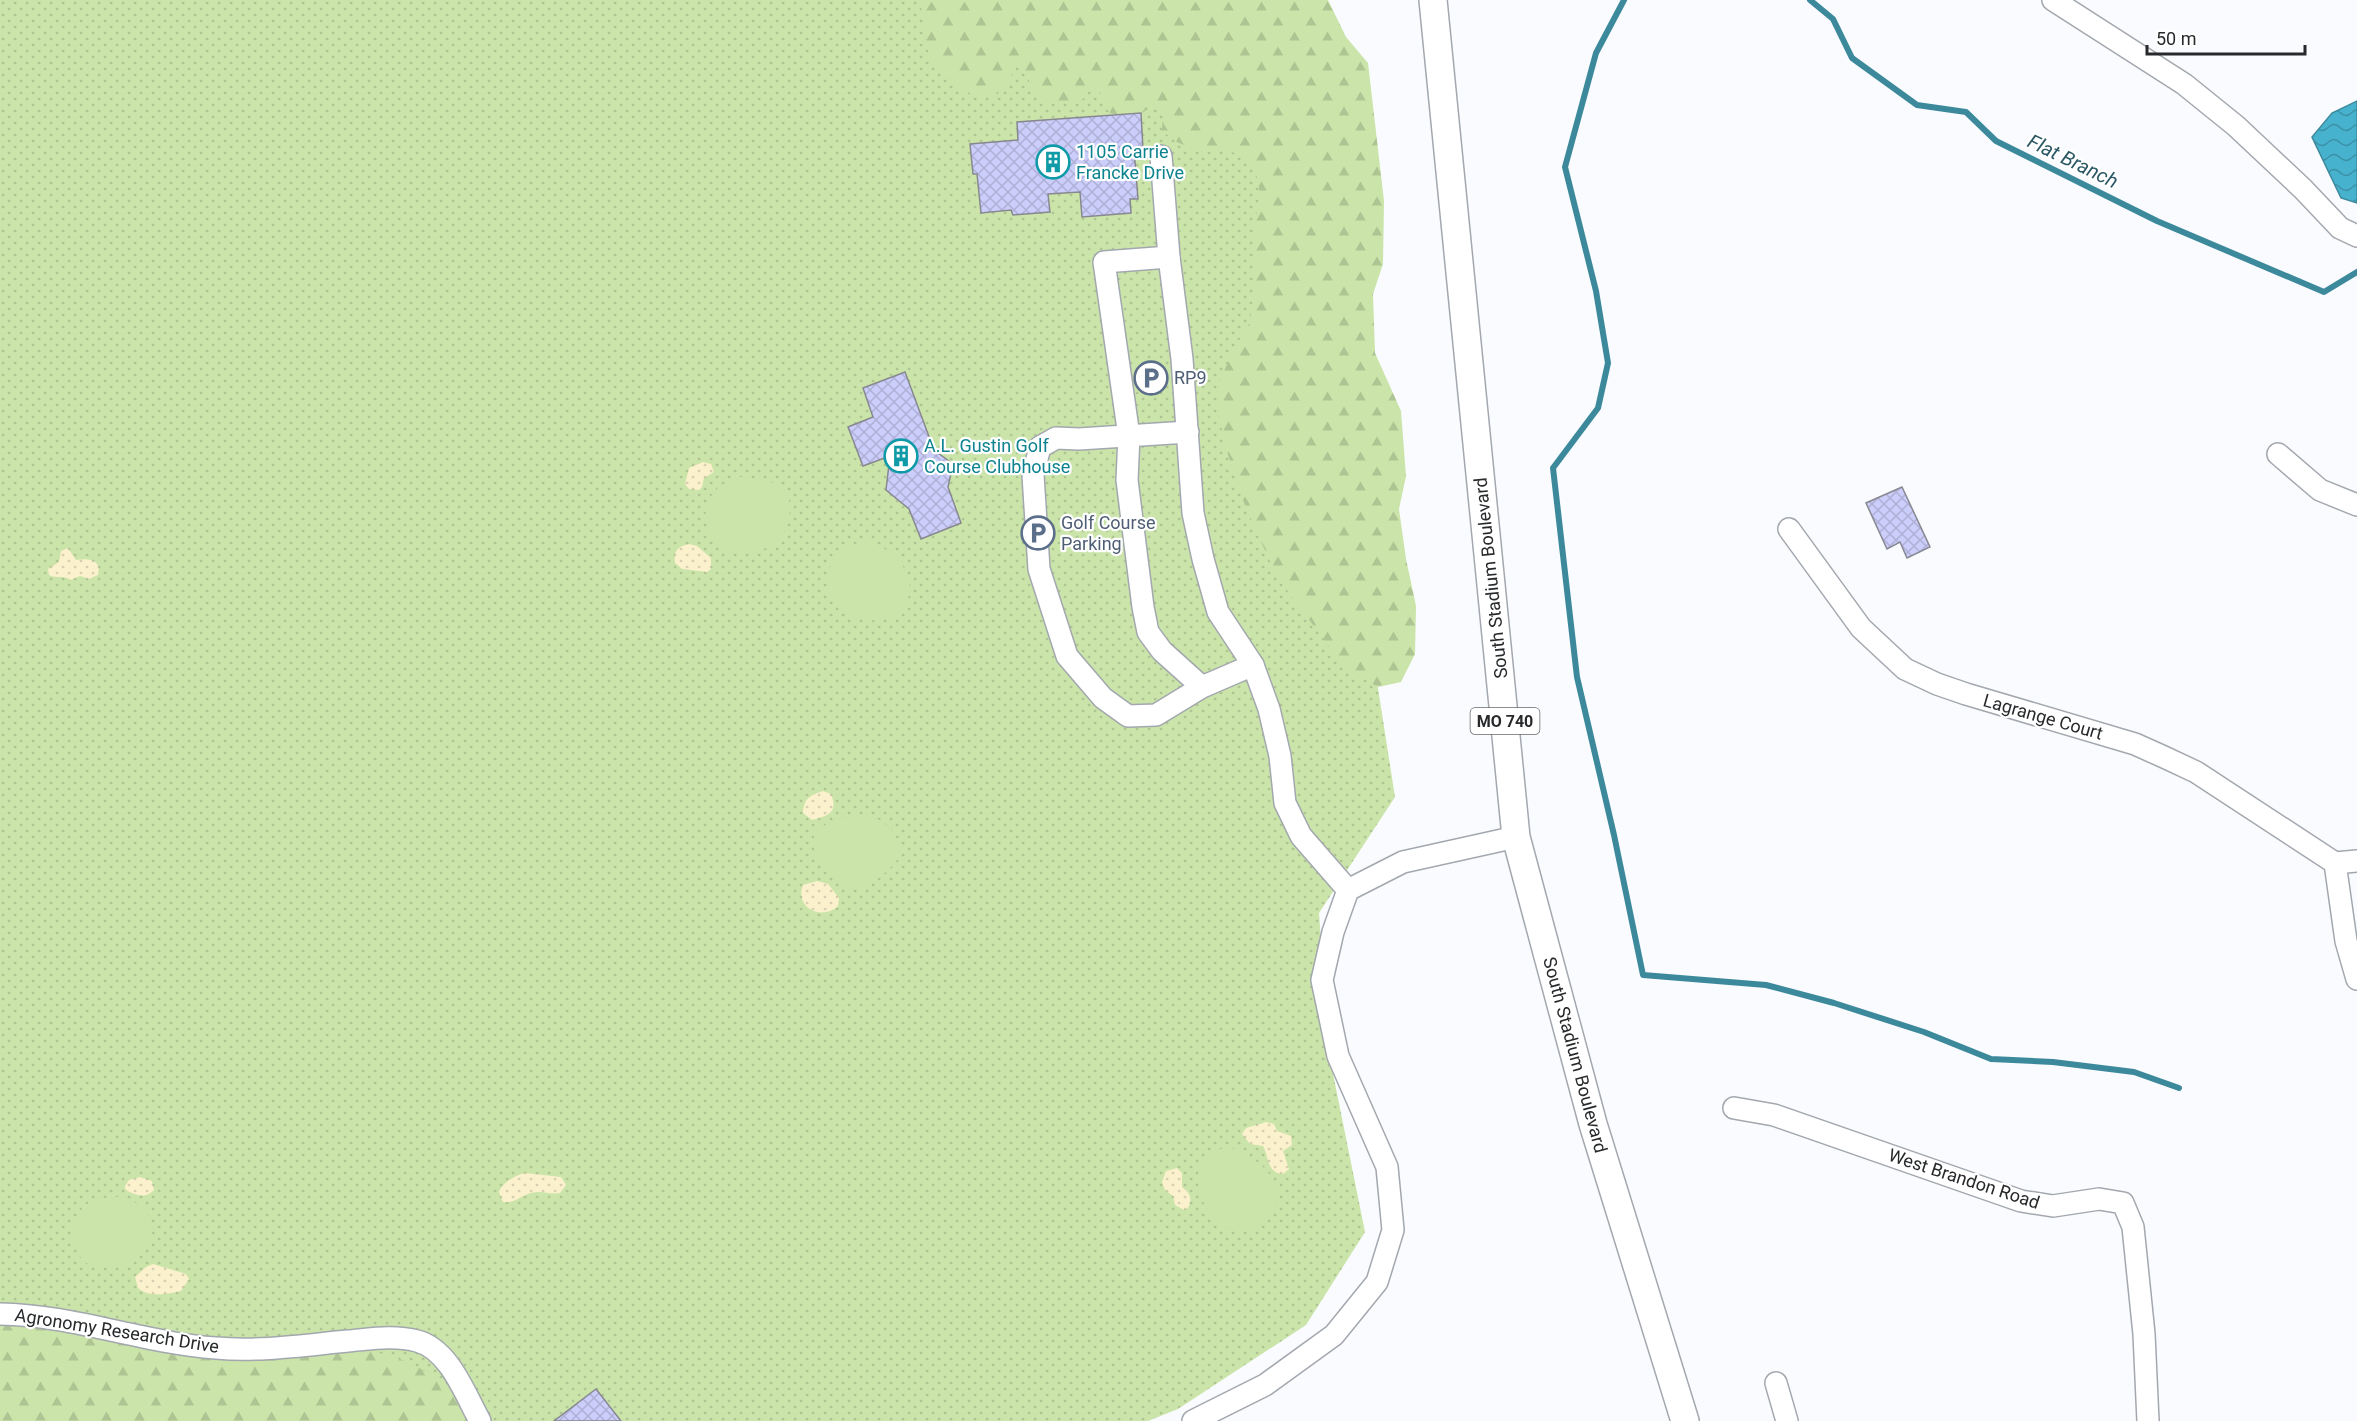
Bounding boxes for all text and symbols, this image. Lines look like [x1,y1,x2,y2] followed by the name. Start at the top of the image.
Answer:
[2147,18,2304,56] scale bar
[2156,28,2196,49] text: 50 m
[2024,129,2122,193] water label: Flat Branch
[1076,141,1184,183] place label: 1105 Carrie Francke Drive
[1035,144,1071,180] building icon: 1105 Carrie Francke Drive
[1133,360,1169,396] parking icon: RP9
[1174,367,1207,388] place label: RP9
[924,435,1070,477] place label: A.L. Gustin Golf Course Clubhouse
[883,438,919,474] building icon: A.L. Gustin Golf Course Clubhouse
[1470,477,1511,680] street label: South Stadium Boulevard
[1061,512,1155,554] place label: Golf Course Parking
[1020,515,1056,551] parking icon: Golf Course Parking
[1981,689,2106,744] street label: Lagrange Court
[1470,708,1540,734] road number: MO 740
[1539,955,1612,1155] street label: South Stadium Boulevard
[1886,1144,2042,1213] street label: West Brandon Road
[13,1304,221,1357] street label: Agronomy Research Drive

